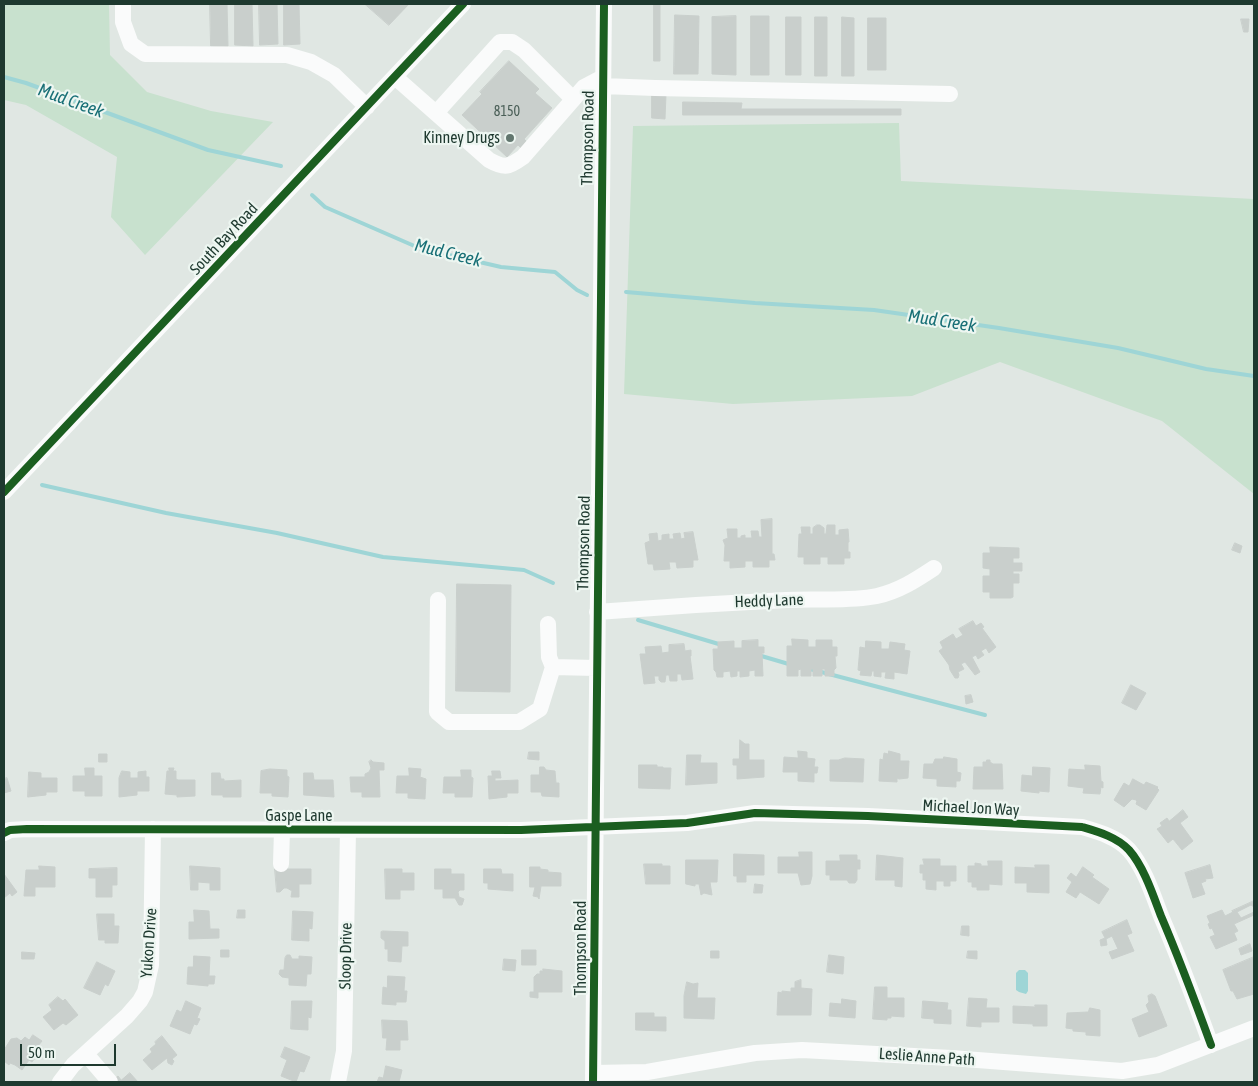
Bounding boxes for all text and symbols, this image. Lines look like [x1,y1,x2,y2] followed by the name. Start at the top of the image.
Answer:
[35,79,107,123] water label: Mud Creek
[578,90,598,186] street label: Thompson Road
[494,104,520,120] house number: 8150
[423,128,500,148] place label: Kinney Drugs
[504,132,516,144] marker: Kinney Drugs
[186,199,262,279] street label: South Bay Road
[412,234,484,272] water label: Mud Creek
[906,305,978,337] water label: Mud Creek
[574,495,594,591] street label: Thompson Road
[734,590,804,612] street label: Heddy Lane
[922,796,1020,820] street label: Michael Jon Way
[265,806,333,826] street label: Gaspe Lane
[571,901,591,995] street label: Thompson Road
[137,907,161,979] street label: Yukon Drive
[336,923,356,989] street label: Sloop Drive
[22,1034,119,1066] scale bar
[28,1044,55,1061] text: 50 m
[878,1044,976,1070] street label: Leslie Anne Path

